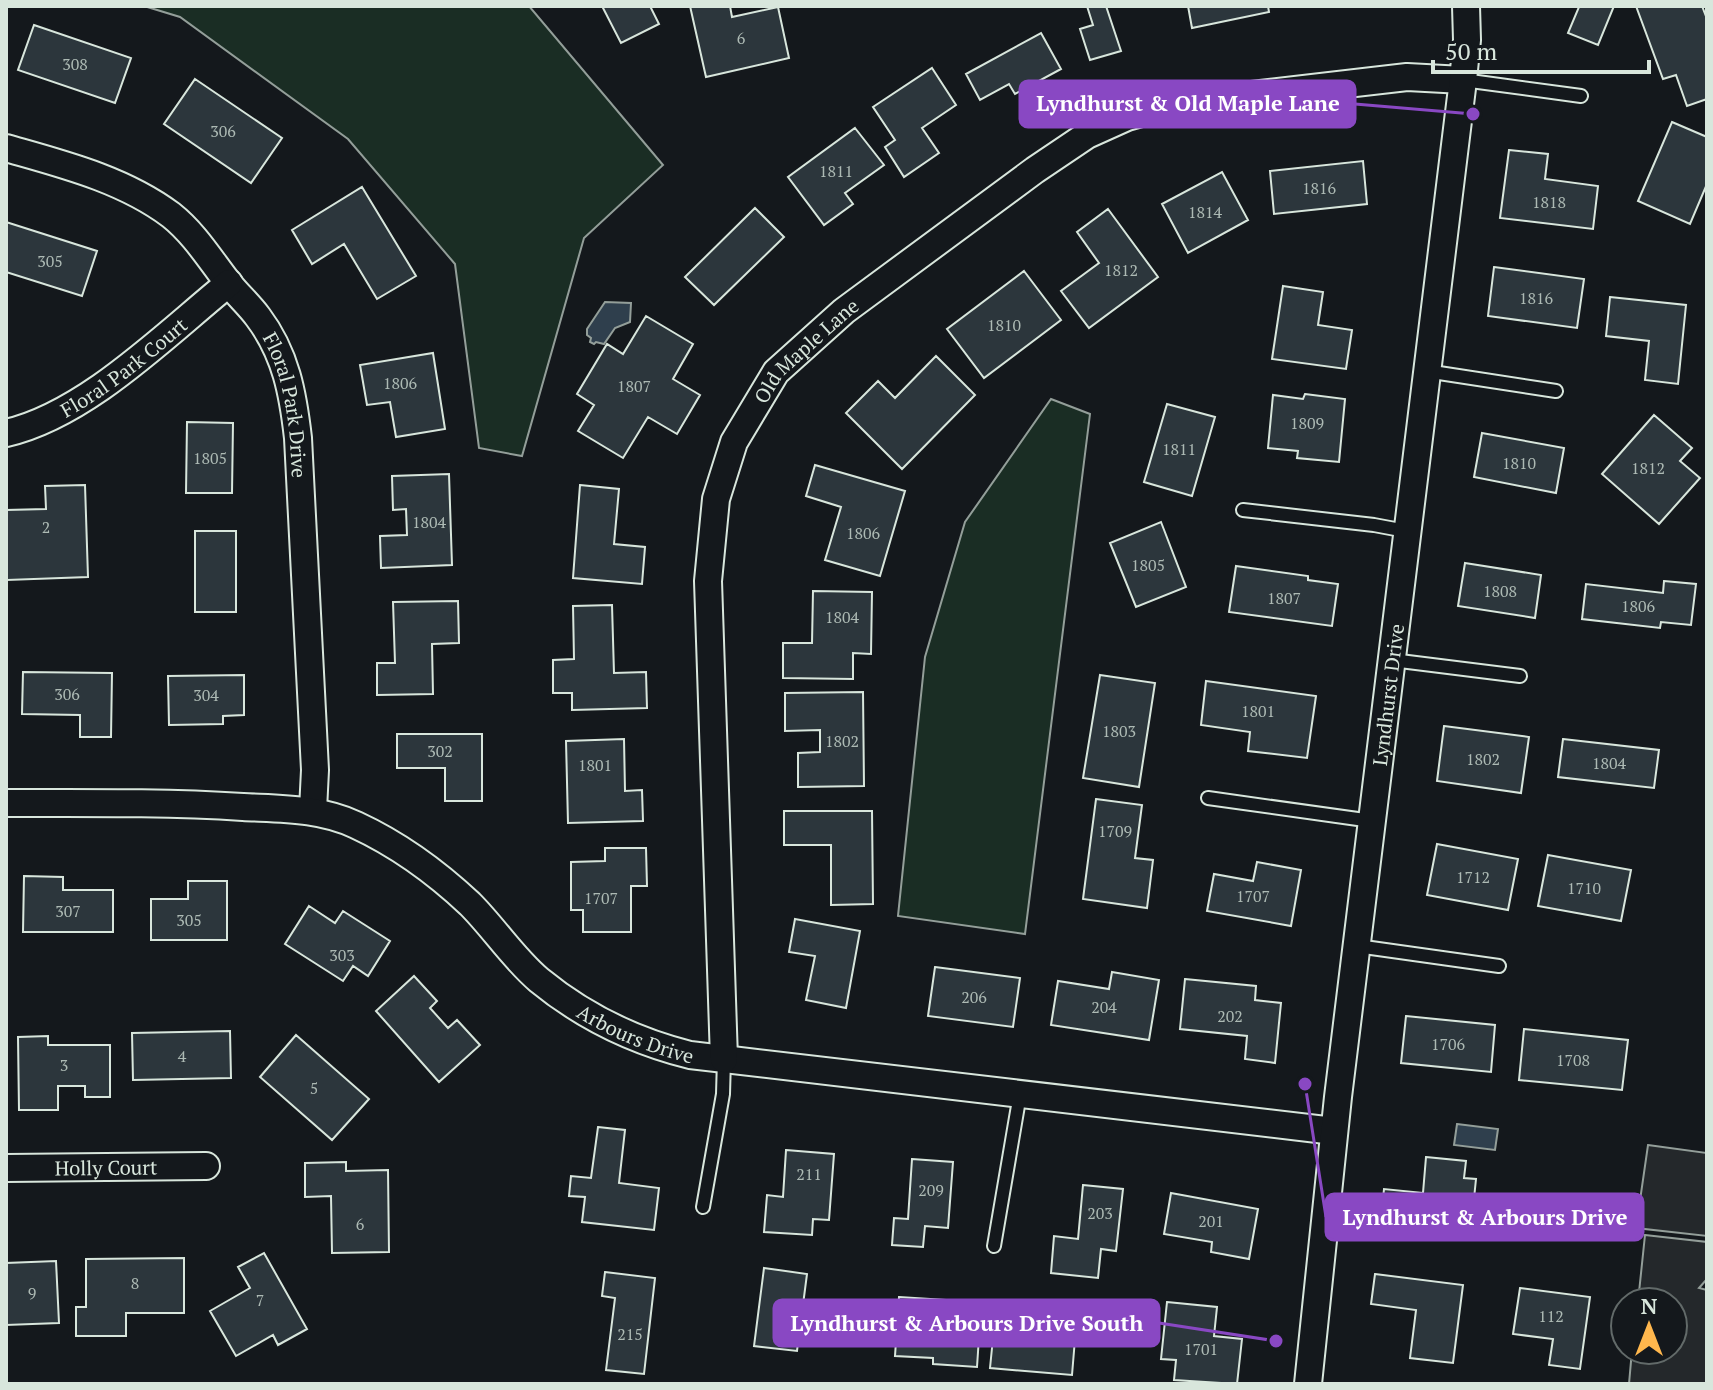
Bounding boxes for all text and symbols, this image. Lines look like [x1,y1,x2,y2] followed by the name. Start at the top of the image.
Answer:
[1433,24,1649,74] scale bar
[737,27,746,49] house number: 6
[1445,35,1497,67] text: 50 m
[62,53,88,75] house number: 308
[1020,81,1355,127] callout: Lyndhurst & Old Maple Lane
[1036,88,1340,117] text: Lyndhurst & Old Maple Lane
[210,120,236,142] house number: 306
[819,160,853,182] house number: 1811
[1302,177,1337,199] house number: 1816
[1532,191,1566,213] house number: 1818
[1188,201,1223,223] house number: 1814
[37,250,63,272] house number: 305
[1104,259,1138,281] house number: 1812
[1519,287,1554,309] house number: 1816
[747,292,864,408] street label: Old Maple Lane
[55,311,193,423] street label: Floral Park Court
[987,314,1021,336] house number: 1810
[257,327,314,479] street label: Floral Park Drive
[383,372,418,394] house number: 1806
[617,375,651,397] house number: 1807
[1290,412,1324,434] house number: 1809
[1162,438,1196,460] house number: 1811
[193,447,227,469] house number: 1805
[1502,452,1536,474] house number: 1810
[1631,457,1665,479] house number: 1812
[412,511,447,533] house number: 1804
[42,516,50,538] house number: 2
[846,522,881,544] house number: 1806
[1131,554,1165,576] house number: 1805
[1483,580,1517,602] house number: 1808
[1267,587,1301,609] house number: 1807
[1621,595,1656,617] house number: 1806
[825,606,860,628] house number: 1804
[1365,622,1410,767] street label: Lyndhurst Drive
[54,683,80,705] house number: 306
[193,684,219,706] house number: 304
[1241,700,1275,722] house number: 1801
[1102,720,1136,742] house number: 1803
[825,730,859,752] house number: 1802
[427,740,453,762] house number: 302
[1466,748,1500,770] house number: 1802
[1592,752,1627,774] house number: 1804
[578,754,612,776] house number: 1801
[1098,820,1132,842] house number: 1709
[1456,866,1490,888] house number: 1712
[1567,877,1601,899] house number: 1710
[1236,885,1270,907] house number: 1707
[584,887,618,909] house number: 1707
[55,900,81,922] house number: 307
[176,909,202,931] house number: 305
[329,944,355,966] house number: 303
[961,986,987,1008] house number: 206
[1091,996,1117,1018] house number: 204
[573,997,697,1069] street label: Arbours Drive
[1217,1005,1243,1027] house number: 202
[1431,1033,1466,1055] house number: 1706
[178,1045,187,1067] house number: 4
[1556,1049,1590,1071] house number: 1708
[60,1054,68,1076] house number: 3
[310,1077,318,1099] house number: 5
[54,1153,158,1181] street label: Holly Court
[796,1163,822,1185] house number: 211
[918,1179,944,1201] house number: 209
[1326,1194,1643,1240] callout: Lyndhurst & Arbours Drive
[1087,1202,1113,1224] house number: 203
[1343,1202,1628,1231] text: Lyndhurst & Arbours Drive
[1198,1210,1224,1232] house number: 201
[356,1213,365,1235] house number: 6
[131,1272,139,1294] house number: 8
[28,1282,36,1304] house number: 9
[1609,1286,1689,1366] north arrow
[256,1289,264,1311] house number: 7
[1641,1291,1658,1320] text: N
[774,1300,1159,1346] callout: Lyndhurst & Arbours Drive South
[1538,1305,1564,1327] house number: 112
[791,1308,1143,1337] text: Lyndhurst & Arbours Drive South
[617,1323,643,1345] house number: 215
[1184,1338,1218,1360] house number: 1701

